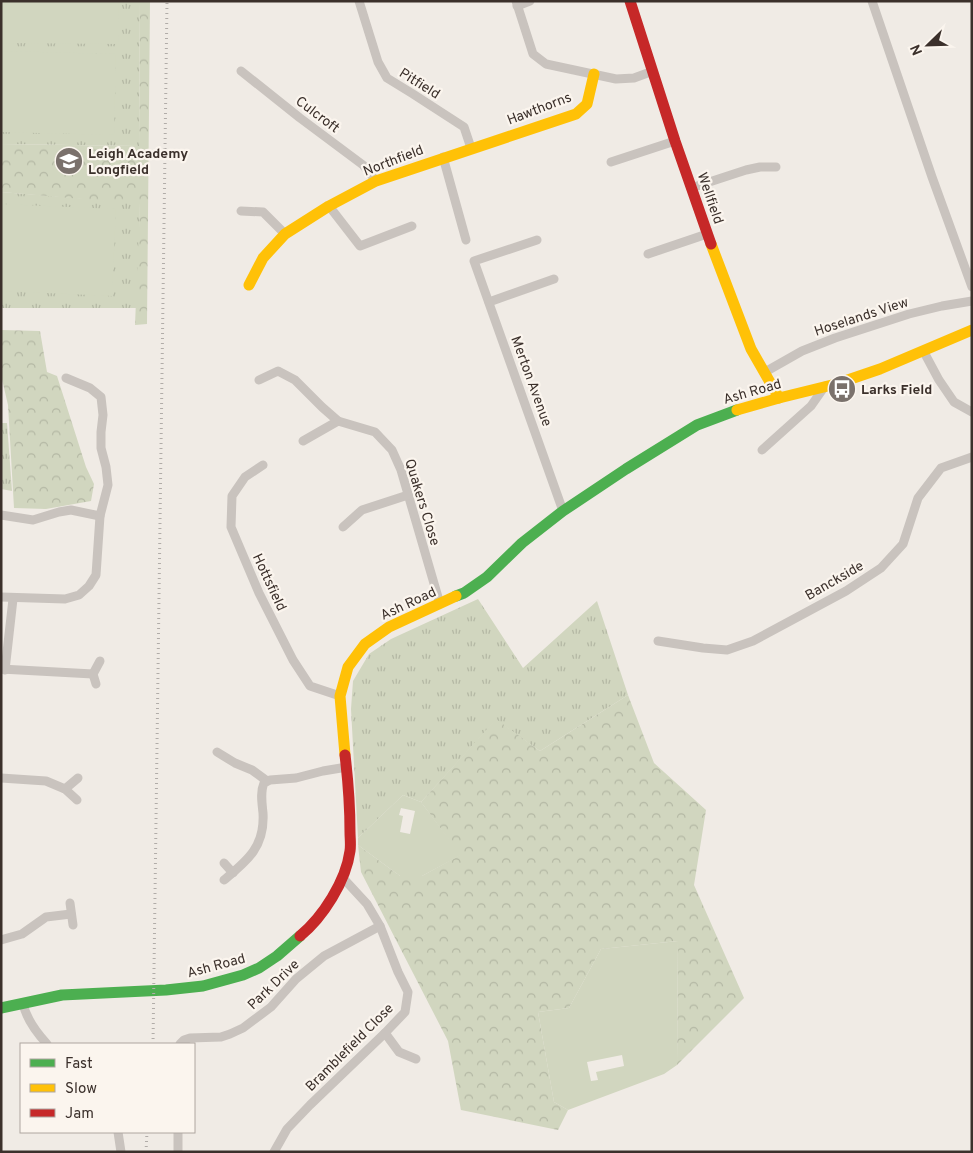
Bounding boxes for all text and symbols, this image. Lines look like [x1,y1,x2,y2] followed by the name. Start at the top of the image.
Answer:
[903,20,953,70] north arrow
[908,42,927,57] text: N
[396,65,443,103] street label: Pitfield
[505,89,574,129] street label: Hawthorns
[292,93,342,137] street label: Culcroft
[361,142,426,181] street label: Northfield
[54,146,84,176] school or university icon: Leigh Academy Longfield
[88,146,188,179] place label: Leigh Academy Longfield
[693,170,726,227] street label: Wellfield
[812,294,911,341] street label: Hoselands View
[506,334,555,429] street label: Merton Avenue
[827,374,857,404] bus stop icon: Larks Field
[721,376,783,409] street label: Ash Road
[861,382,932,399] place label: Larks Field
[400,457,443,548] street label: Quakers Close
[248,551,289,614] street label: Hottsfield
[803,558,867,605] street label: Banckside
[378,584,439,625] street label: Ash Road
[185,951,247,982] street label: Ash Road
[245,956,303,1014] street label: Park Drive
[303,1001,398,1096] street label: Bramblefield Close
[20,1043,195,1133] legend
[65,1055,93,1074] text: Fast
[65,1080,97,1099] text: Slow
[65,1105,94,1124] text: Jam

